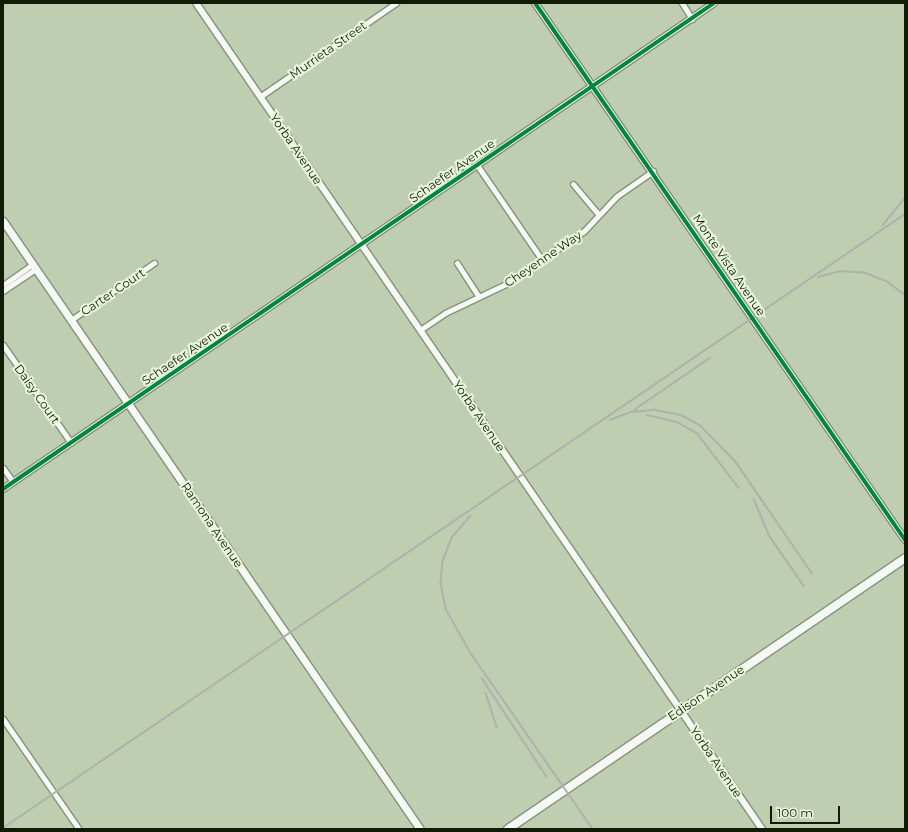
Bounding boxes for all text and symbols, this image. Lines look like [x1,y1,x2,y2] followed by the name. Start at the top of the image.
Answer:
[287,18,369,82] street label: Murrieta Street
[267,111,325,187] street label: Yorba Avenue
[407,136,497,206] street label: Schaefer Avenue
[690,211,768,319] street label: Monte Vista Avenue
[502,228,584,290] street label: Cheyenne Way
[78,265,148,319] street label: Carter Court
[139,320,231,388] street label: Schaefer Avenue
[11,361,63,427] street label: Daisy Court
[450,378,508,454] street label: Yorba Avenue
[178,480,246,570] street label: Ramona Avenue
[665,662,747,724] street label: Edison Avenue
[687,724,745,800] street label: Yorba Avenue
[772,798,842,824] scale bar
[777,805,813,820] text: 100 m

